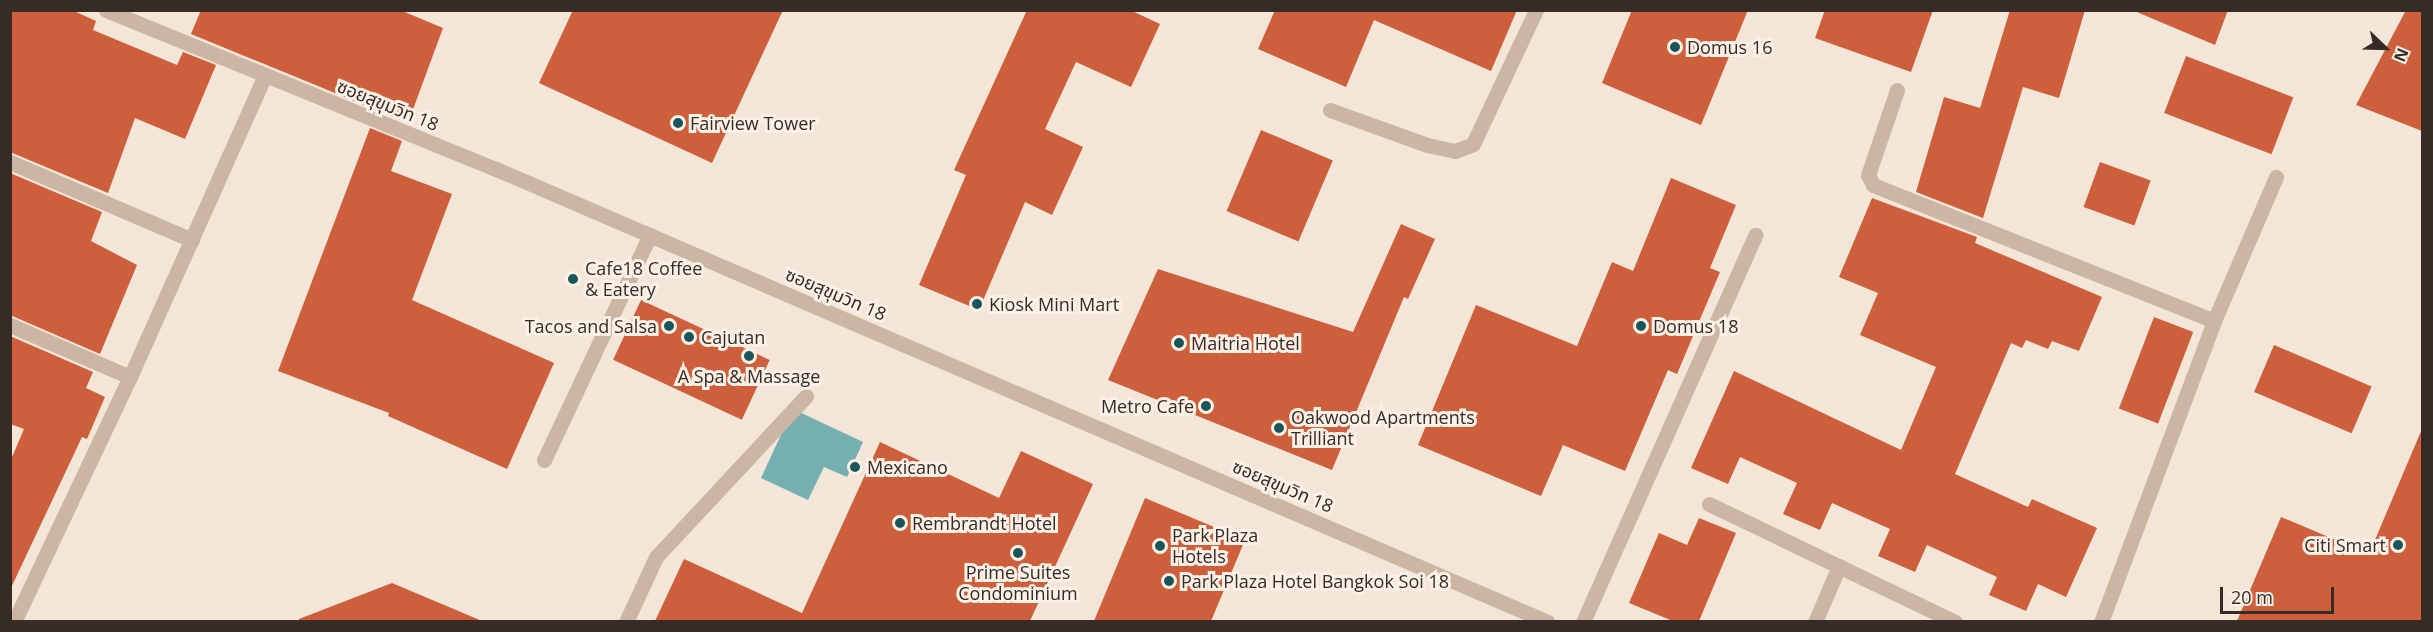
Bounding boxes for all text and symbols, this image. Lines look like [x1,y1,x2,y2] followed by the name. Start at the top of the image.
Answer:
[2355,18,2415,78] north arrow
[1687,36,1772,58] place label: Domus 16
[1668,40,1682,54] marker: Domus 16
[2389,45,2414,65] text: N
[334,75,442,135] street label: ซอยสุขุมวิท 18
[690,112,816,134] place label: Fairview Tower
[671,116,685,130] marker: Fairview Tower
[585,258,702,300] place label: Cafe18 Coffee & Eatery
[782,263,890,325] street label: ซอยสุขุมวิท 18
[566,272,580,286] marker: Cafe18 Coffee & Eatery
[989,293,1119,315] place label: Kiosk Mini Mart
[970,297,984,311] marker: Kiosk Mini Mart
[525,315,657,337] place label: Tacos and Salsa
[1653,315,1738,337] place label: Domus 18
[662,319,676,333] marker: Tacos and Salsa
[1634,319,1648,333] marker: Domus 18
[701,326,765,348] place label: Cajutan
[682,330,696,344] marker: Cajutan
[1191,332,1300,354] place label: Maitria Hotel
[1172,336,1186,350] marker: Maitria Hotel
[742,349,756,363] marker: A Spa & Massage
[678,365,820,387] place label: A Spa & Massage
[1101,395,1194,417] place label: Metro Cafe
[1199,399,1213,413] marker: Metro Cafe
[1291,407,1475,450] place label: Oakwood Apartments Trilliant
[1272,421,1286,435] marker: Oakwood Apartments Trilliant
[1229,455,1337,517] street label: ซอยสุขุมวิท 18
[867,456,948,478] place label: Mexicano
[848,460,862,474] marker: Mexicano
[912,512,1057,534] place label: Rembrandt Hotel
[893,516,907,530] marker: Rembrandt Hotel
[1172,525,1258,568] place label: Park Plaza Hotels
[2304,534,2386,556] place label: Citi Smart
[2391,538,2405,552] marker: Citi Smart
[1153,539,1167,553] marker: Park Plaza Hotels
[1011,546,1025,560] marker: Prime Suites Condominium
[958,562,1078,604] place label: Prime Suites Condominium
[1181,570,1449,592] place label: Park Plaza Hotel Bangkok Soi 18
[1162,574,1176,588] marker: Park Plaza Hotel Bangkok Soi 18
[2223,575,2337,613] scale bar
[2231,585,2273,609] text: 20 m

